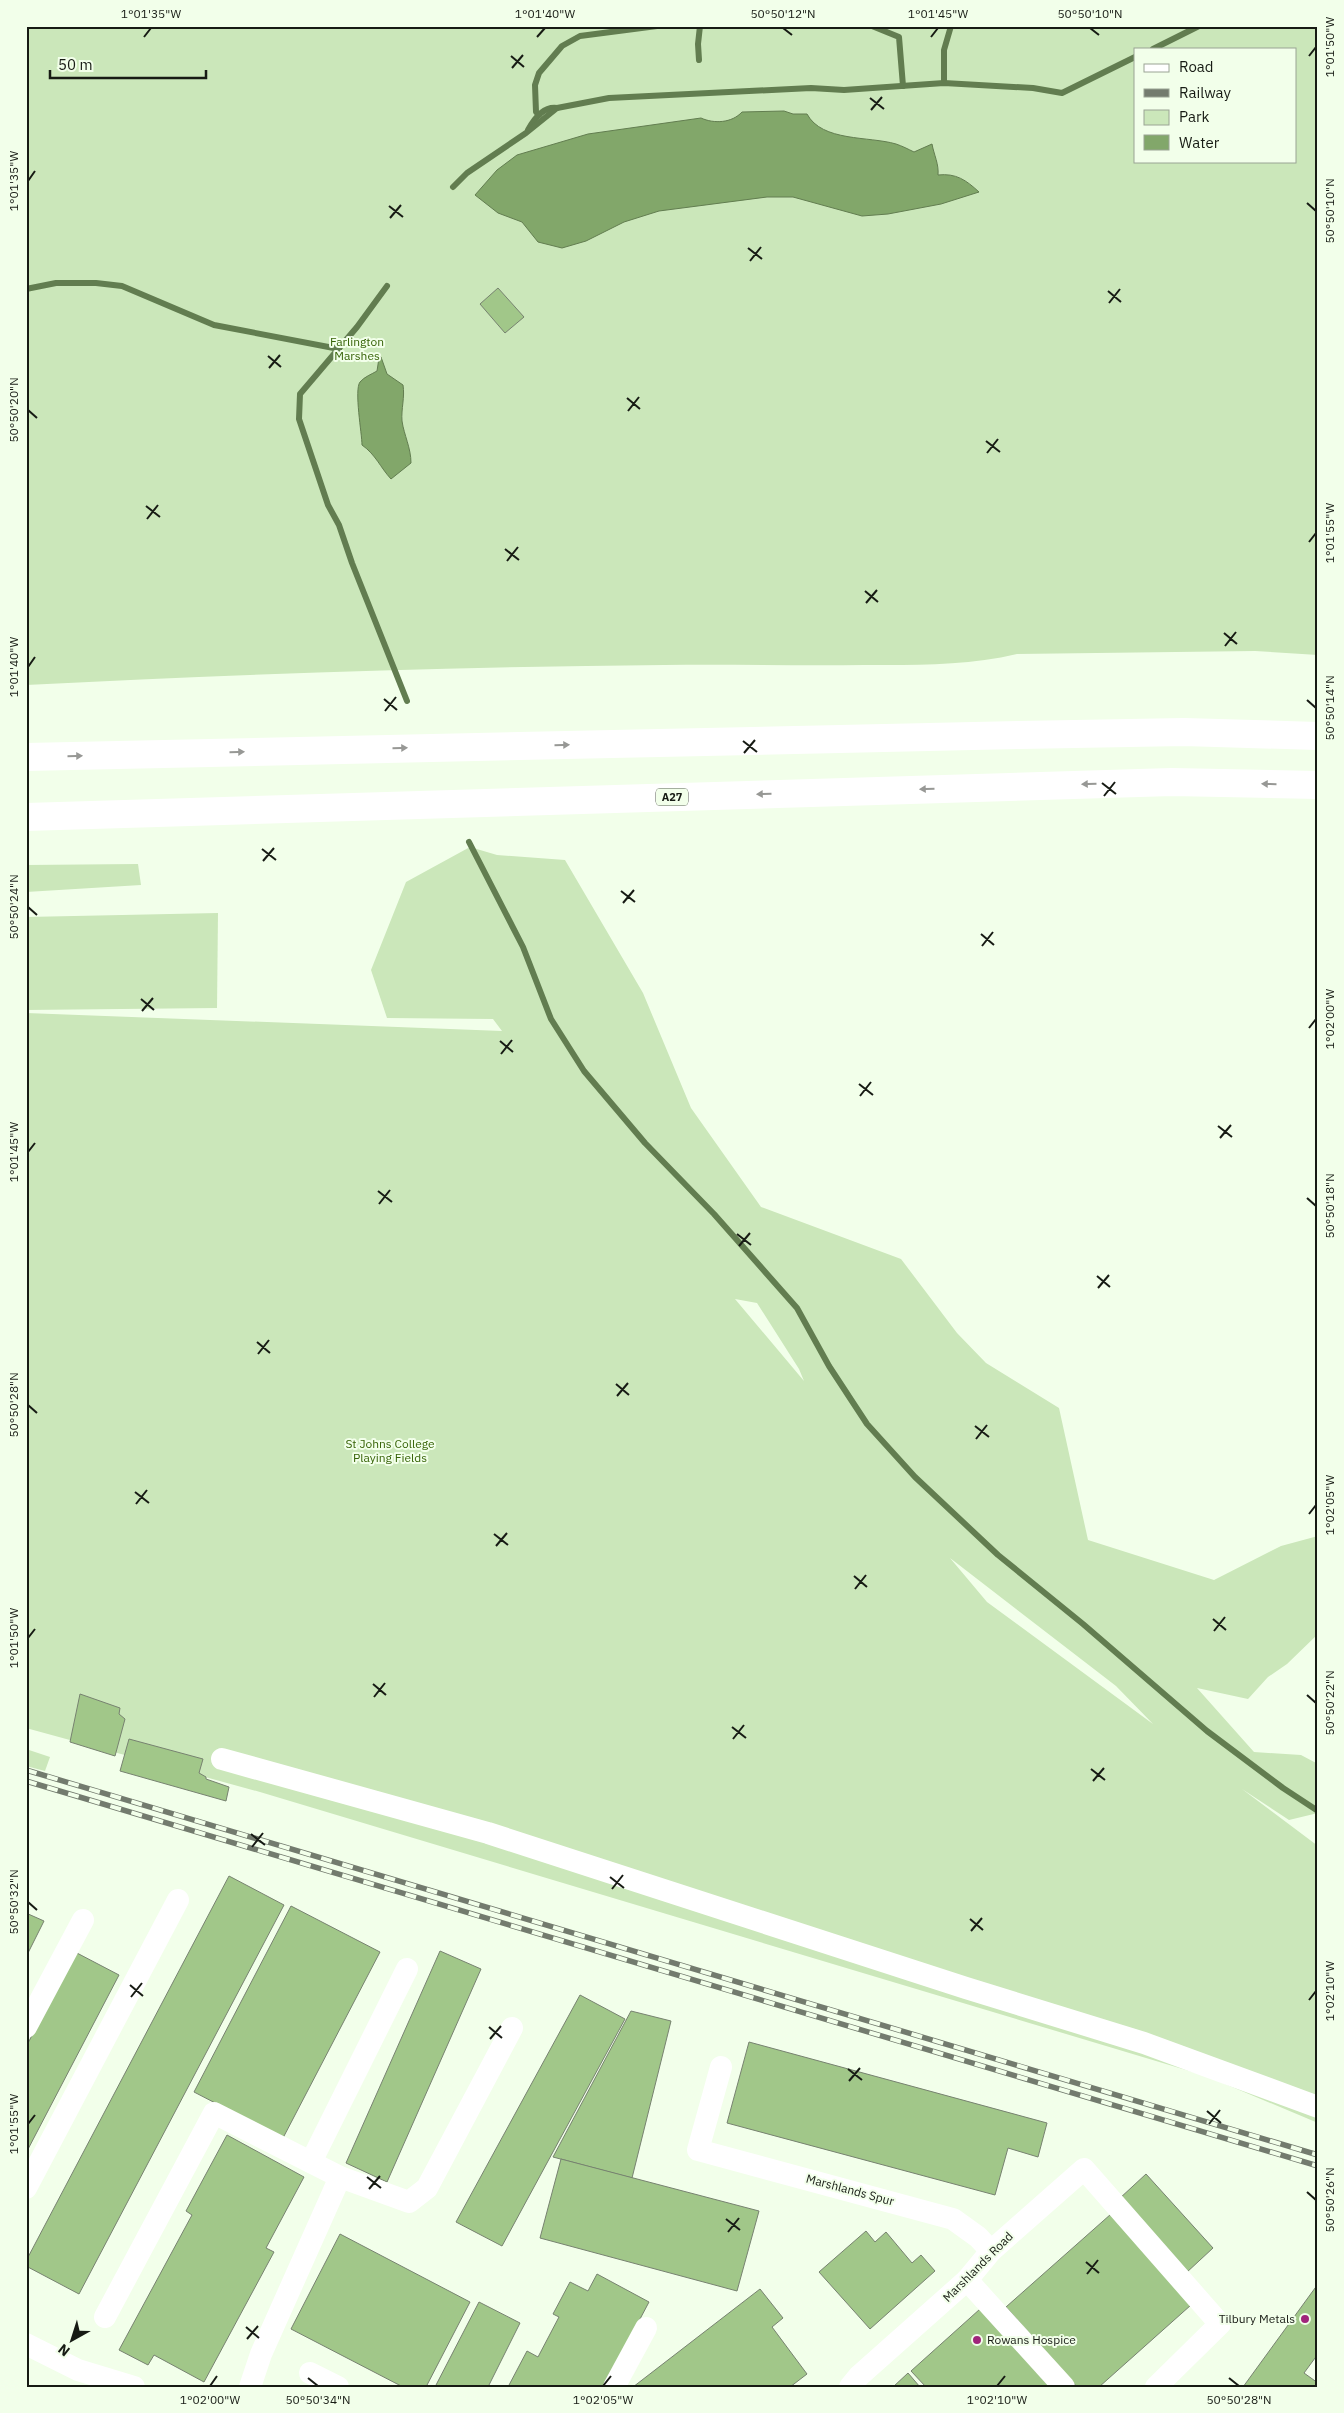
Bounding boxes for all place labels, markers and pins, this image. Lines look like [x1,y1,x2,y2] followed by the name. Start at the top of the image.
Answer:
[1219,2311,1295,2326] place label: Tilbury Metals
[1299,2313,1311,2325] marker: Tilbury Metals
[987,2332,1076,2347] place label: Rowans Hospice
[971,2334,983,2346] marker: Rowans Hospice

